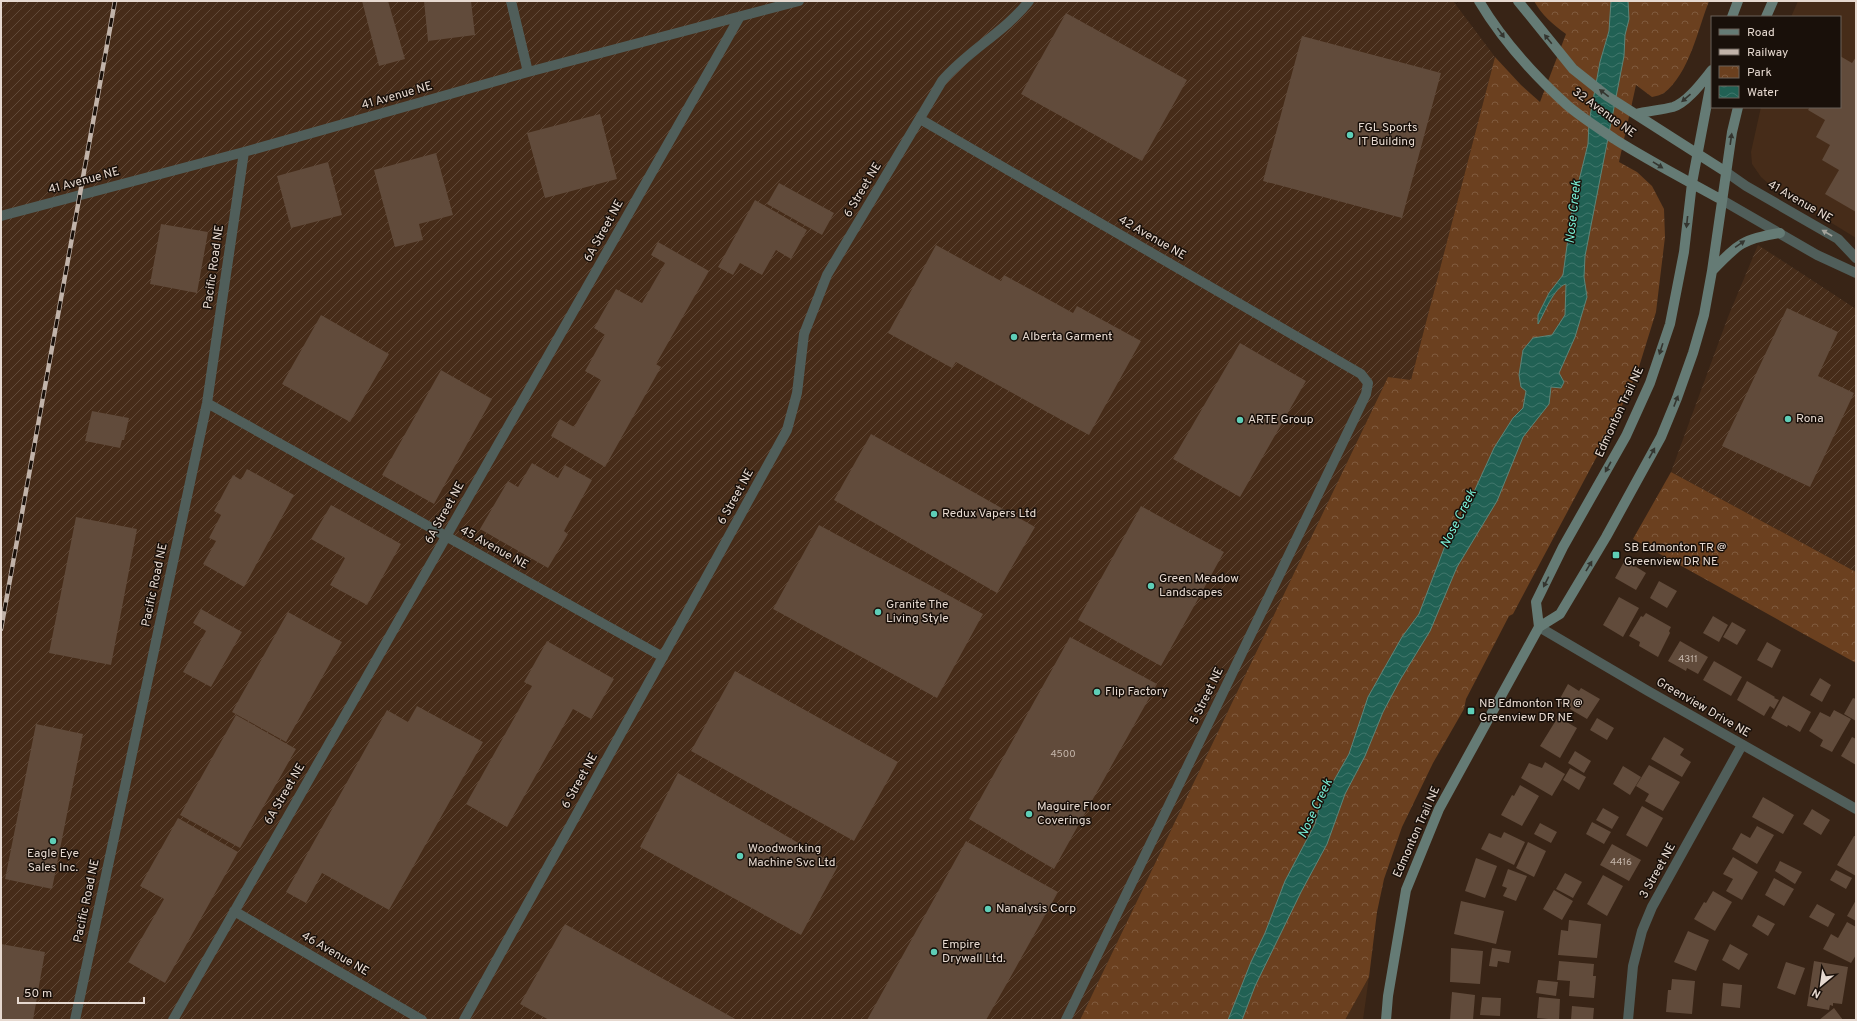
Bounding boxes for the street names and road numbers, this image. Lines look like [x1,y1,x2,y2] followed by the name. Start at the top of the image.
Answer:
[360,78,434,114] street label: 41 Avenue NE
[1569,84,1639,142] street label: 32 Avenue NE
[840,160,886,220] street label: 6 Street NE
[47,164,121,198] street label: 41 Avenue NE
[1764,177,1836,227] street label: 41 Avenue NE
[580,197,628,265] street label: 6A Street NE
[1115,212,1189,264] street label: 42 Avenue NE
[200,224,228,310] street label: Pacific Road NE
[1592,364,1648,460] street label: Edmonton Trail NE
[714,466,758,528] street label: 6 Street NE
[421,479,469,547] street label: 6A Street NE
[457,523,531,573] street label: 45 Avenue NE
[138,542,172,628] street label: Pacific Road NE
[1186,665,1228,727] street label: 5 Street NE
[1653,674,1753,742] street label: Greenview Drive NE
[558,750,602,812] street label: 6 Street NE
[261,760,309,828] street label: 6A Street NE
[1390,784,1444,880] street label: Edmonton Trail NE
[1636,840,1680,902] street label: 3 Street NE
[70,858,104,944] street label: Pacific Road NE
[298,928,372,980] street label: 46 Avenue NE

